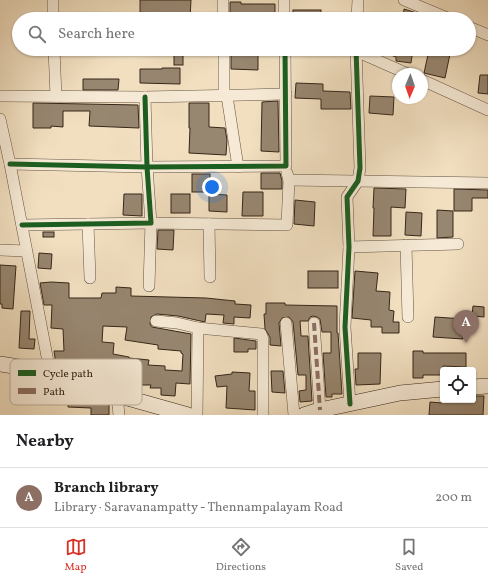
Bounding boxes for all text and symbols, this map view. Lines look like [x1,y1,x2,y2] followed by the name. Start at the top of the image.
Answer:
[12,12,476,56] search box
[26,23,48,45] icon: search
[58,24,135,45] text: Search here
[392,68,428,104] north arrow
[202,177,222,197] your location
[453,310,479,343] pin: A
[10,359,142,405] legend
[43,367,93,382] text: Cycle path
[440,367,476,403] map controls
[440,367,476,403] button: locate
[43,385,66,400] text: Path
[16,430,74,453] text: Nearby
[54,478,159,499] text: Branch library
[24,489,34,507] text: A
[435,489,472,507] text: 200 m
[54,499,343,517] text: Library · Saravanampatty - Thennampalayam Road
[65,536,87,575] tab: Map
[216,536,266,575] tab: Directions
[395,536,423,575] tab: Saved

